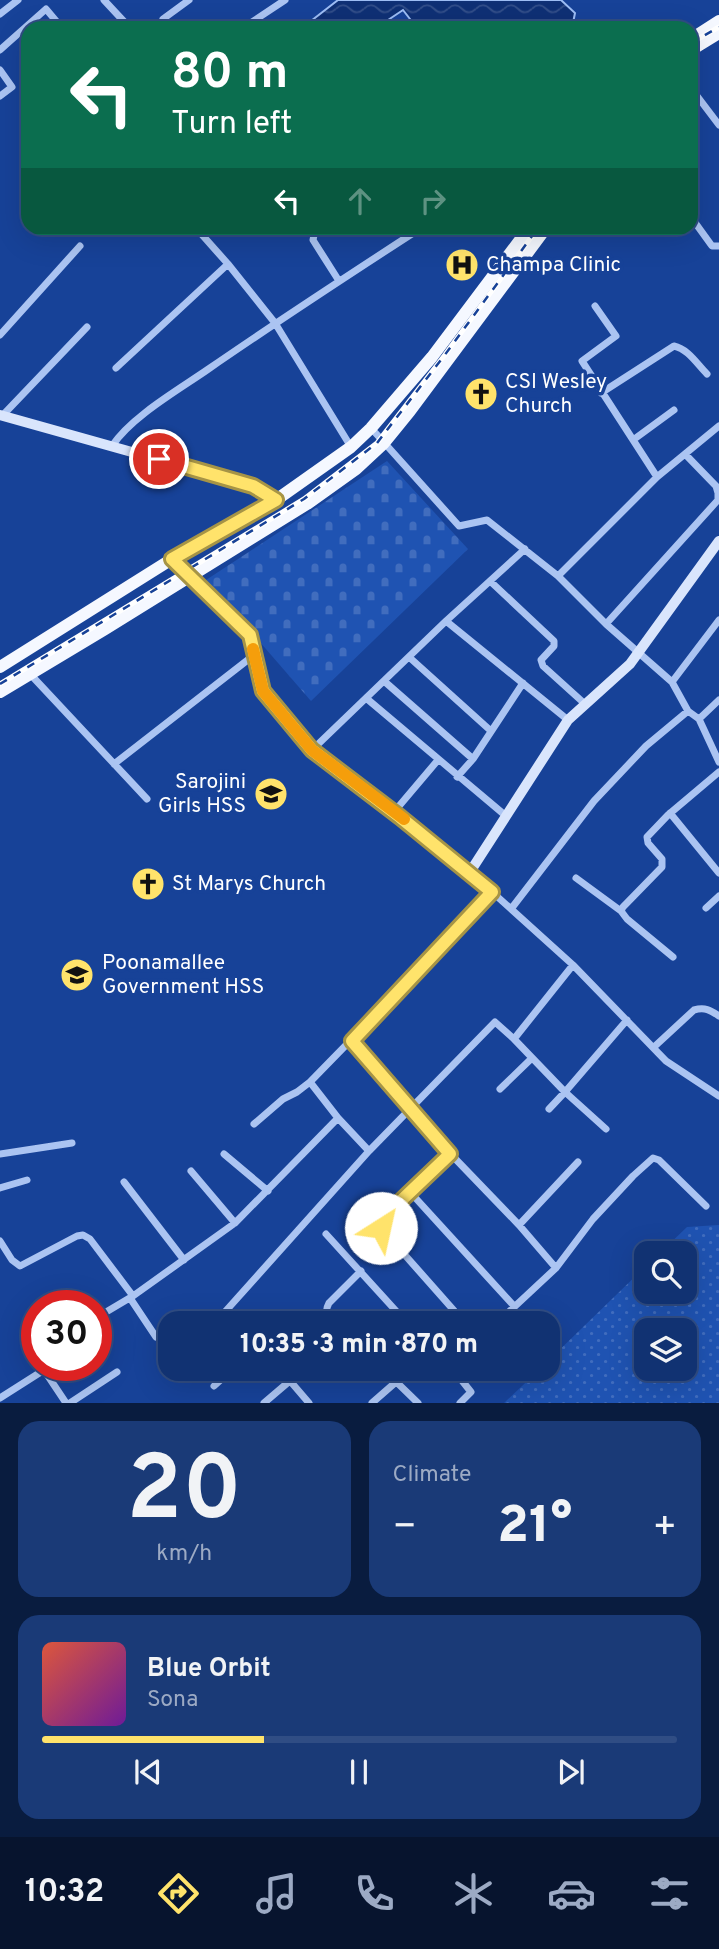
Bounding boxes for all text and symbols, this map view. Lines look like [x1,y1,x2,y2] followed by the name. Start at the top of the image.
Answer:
[171,44,288,106] text: 80 m
[56,49,147,140] icon: left
[171,105,292,145] text: Turn left
[268,182,306,220] icon: left
[341,182,379,220] icon: ahead
[414,182,452,220] icon: right
[443,246,481,284] hospital icon: Champa Clinic
[486,252,621,279] place label: Champa Clinic
[505,369,607,420] place label: CSI Wesley Church
[462,375,500,413] church icon: CSI Wesley Church
[129,429,189,489] pin
[140,440,178,478] icon: arrive
[158,769,246,820] place label: Sarojini Girls HSS
[252,775,290,813] school or university icon: Sarojini Girls HSS
[129,865,167,903] church icon: St Marys Church
[172,871,326,898] place label: St Marys Church
[102,950,264,1001] place label: Poonamallee Government HSS
[58,956,96,994] school or university icon: Poonamallee Government HSS
[344,1191,418,1265] position arrow
[634,1241,697,1381] map controls
[634,1241,697,1304] button: search
[21,1290,112,1381] speed limit sign: 30
[634,1318,697,1381] button: layers
[240,1329,478,1362] text: 10:35 · 3 min · 870 m
[127,1437,242,1552] text: 20
[393,1461,471,1490] text: Climate
[497,1495,572,1561] text: 21°
[393,1504,417,1553] text: −
[652,1504,677,1553] text: +
[156,1540,212,1569] text: km/h
[147,1653,271,1686] text: Blue Orbit
[147,1686,198,1715] text: Sona
[129,1753,167,1791] icon: previous
[340,1753,378,1791] icon: pause
[552,1753,590,1791] icon: next
[154,1869,203,1918] icon: directions
[252,1869,301,1918] icon: music
[350,1869,399,1918] icon: phone
[449,1869,498,1918] icon: climate
[547,1869,596,1918] icon: car
[645,1869,694,1918] icon: filters
[25,1873,104,1913] text: 10:32

